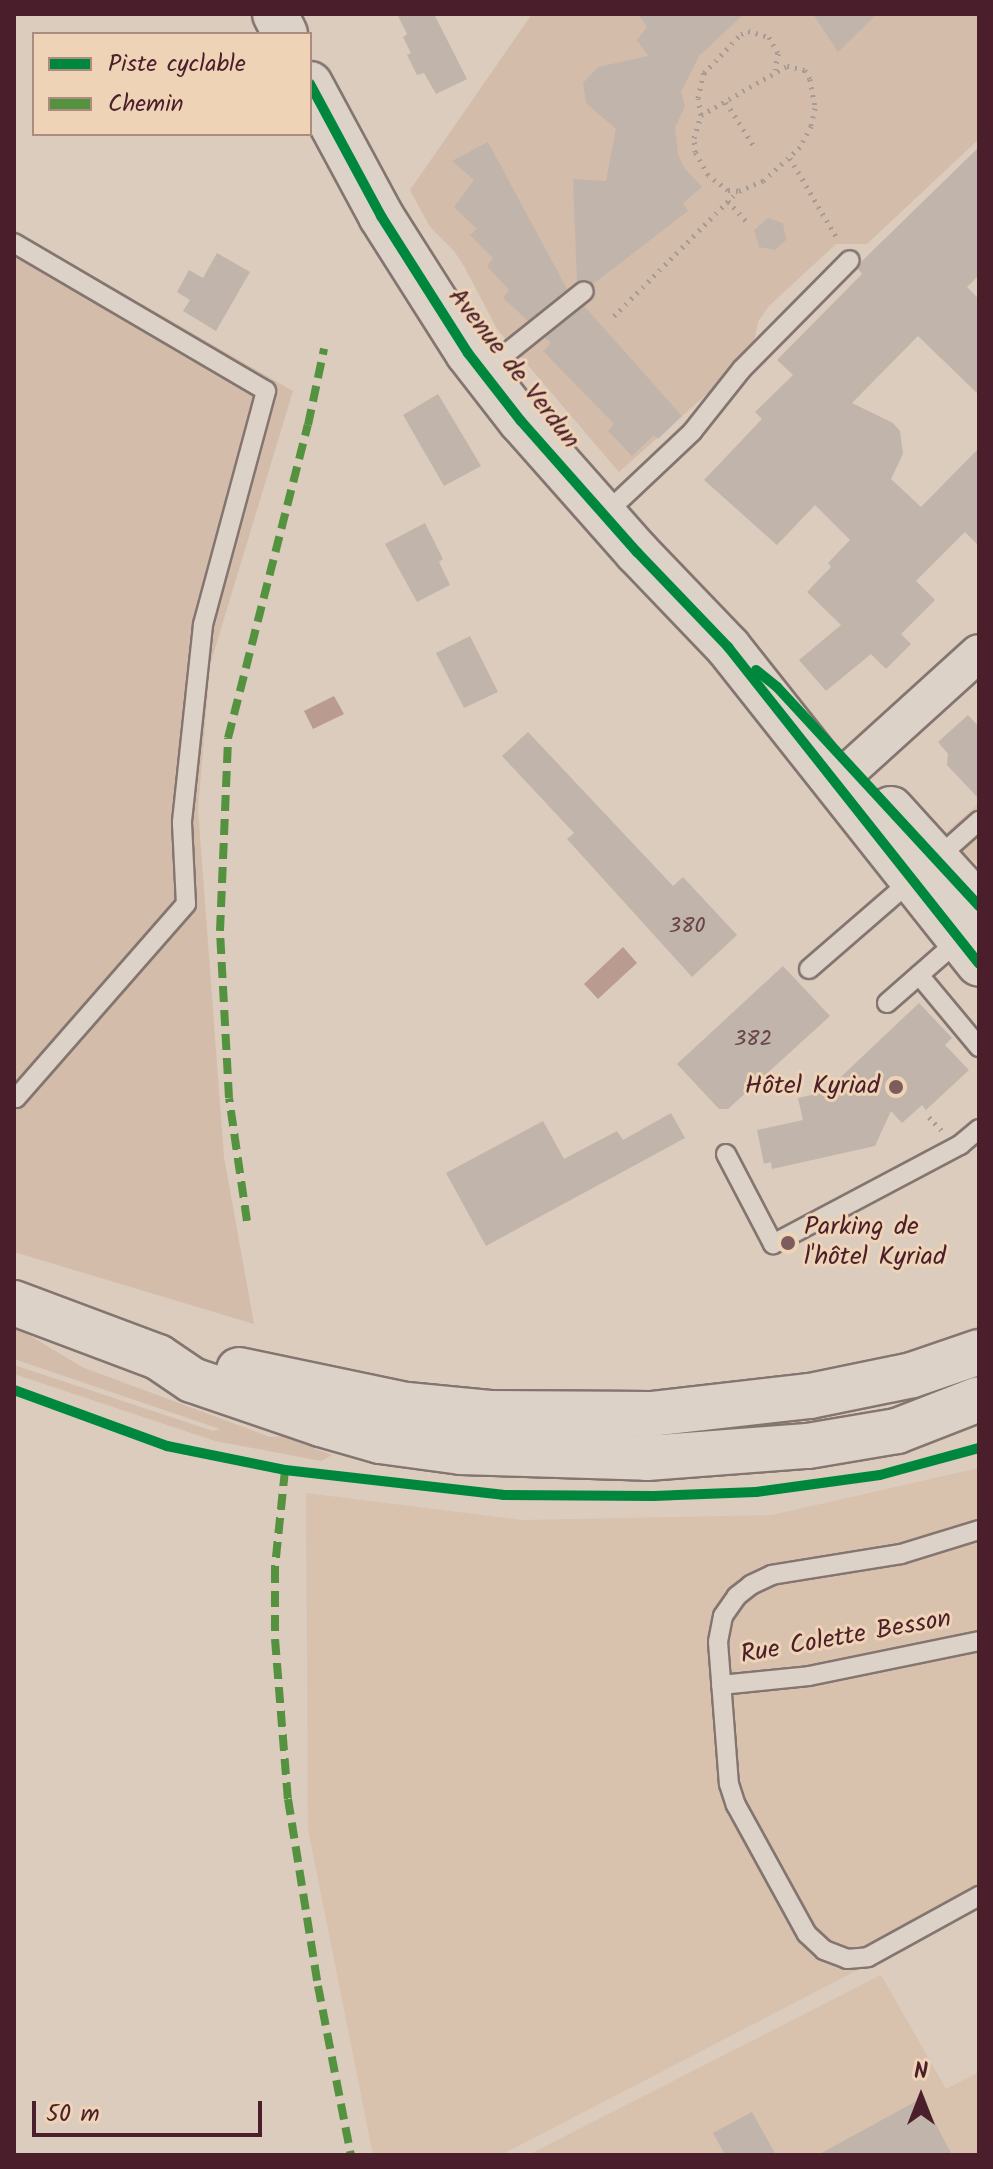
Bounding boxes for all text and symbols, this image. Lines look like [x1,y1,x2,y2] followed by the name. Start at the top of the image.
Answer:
[32,32,312,136] legend
[108,45,246,84] text: Piste cyclable
[108,85,184,124] text: Chemin
[441,282,585,456] street label: Avenue de Verdun
[669,914,705,940] house number: 380
[734,1027,772,1053] house number: 382
[745,1071,880,1103] place label: Hôtel Kyriad
[887,1078,905,1096] marker: Hôtel Kyriad
[804,1212,946,1274] place label: Parking de l'hôtel Kyriad
[779,1234,797,1252] marker: Parking de l'hôtel Kyriad
[738,1604,954,1672] street label: Rue Colette Besson
[914,2055,928,2090] text: N
[881,2057,961,2137] north arrow
[36,2085,266,2135] scale bar
[46,2095,100,2134] text: 50 m

